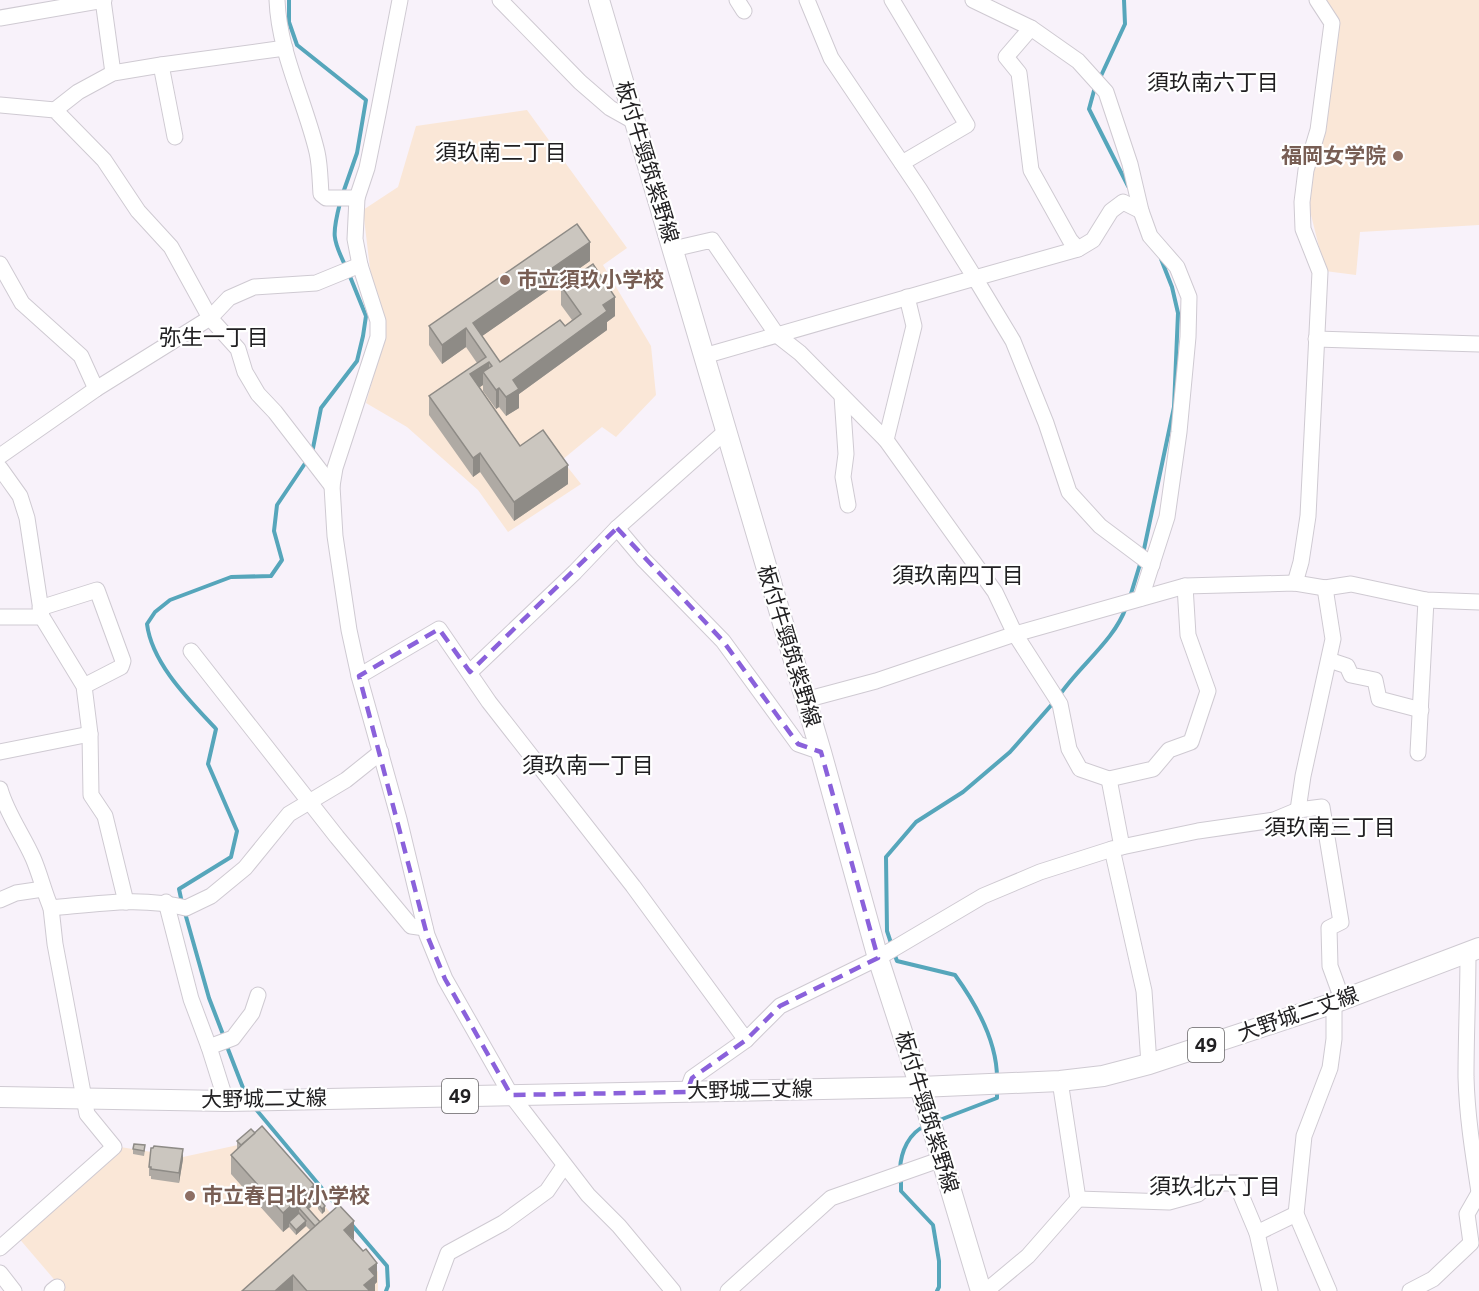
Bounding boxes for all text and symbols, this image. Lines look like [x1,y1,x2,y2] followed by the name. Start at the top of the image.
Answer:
[1147,69,1279,94] district label: 須玖南六丁目
[612,78,684,246] street label: 板付牛頸筑紫野線
[435,139,567,164] district label: 須玖南二丁目
[1281,143,1386,167] place label: 福岡女学院
[1391,149,1405,163] marker: 福岡女学院
[517,267,664,291] place label: 市立須玖小学校
[498,273,512,287] marker: 市立須玖小学校
[159,324,269,349] district label: 弥生一丁目
[754,562,826,730] street label: 板付牛頸筑紫野線
[892,562,1024,587] district label: 須玖南四丁目
[522,752,654,777] district label: 須玖南一丁目
[1264,814,1396,839] district label: 須玖南三丁目
[1234,981,1361,1045] street label: 大野城二丈線
[892,1028,964,1196] street label: 板付牛頸筑紫野線
[1188,1028,1224,1062] road number: 49
[687,1076,813,1102] street label: 大野城二丈線
[442,1079,478,1113] road number: 49
[201,1085,327,1111] street label: 大野城二丈線
[1149,1173,1281,1198] district label: 須玖北六丁目
[202,1183,370,1207] place label: 市立春日北小学校
[183,1189,197,1203] marker: 市立春日北小学校

